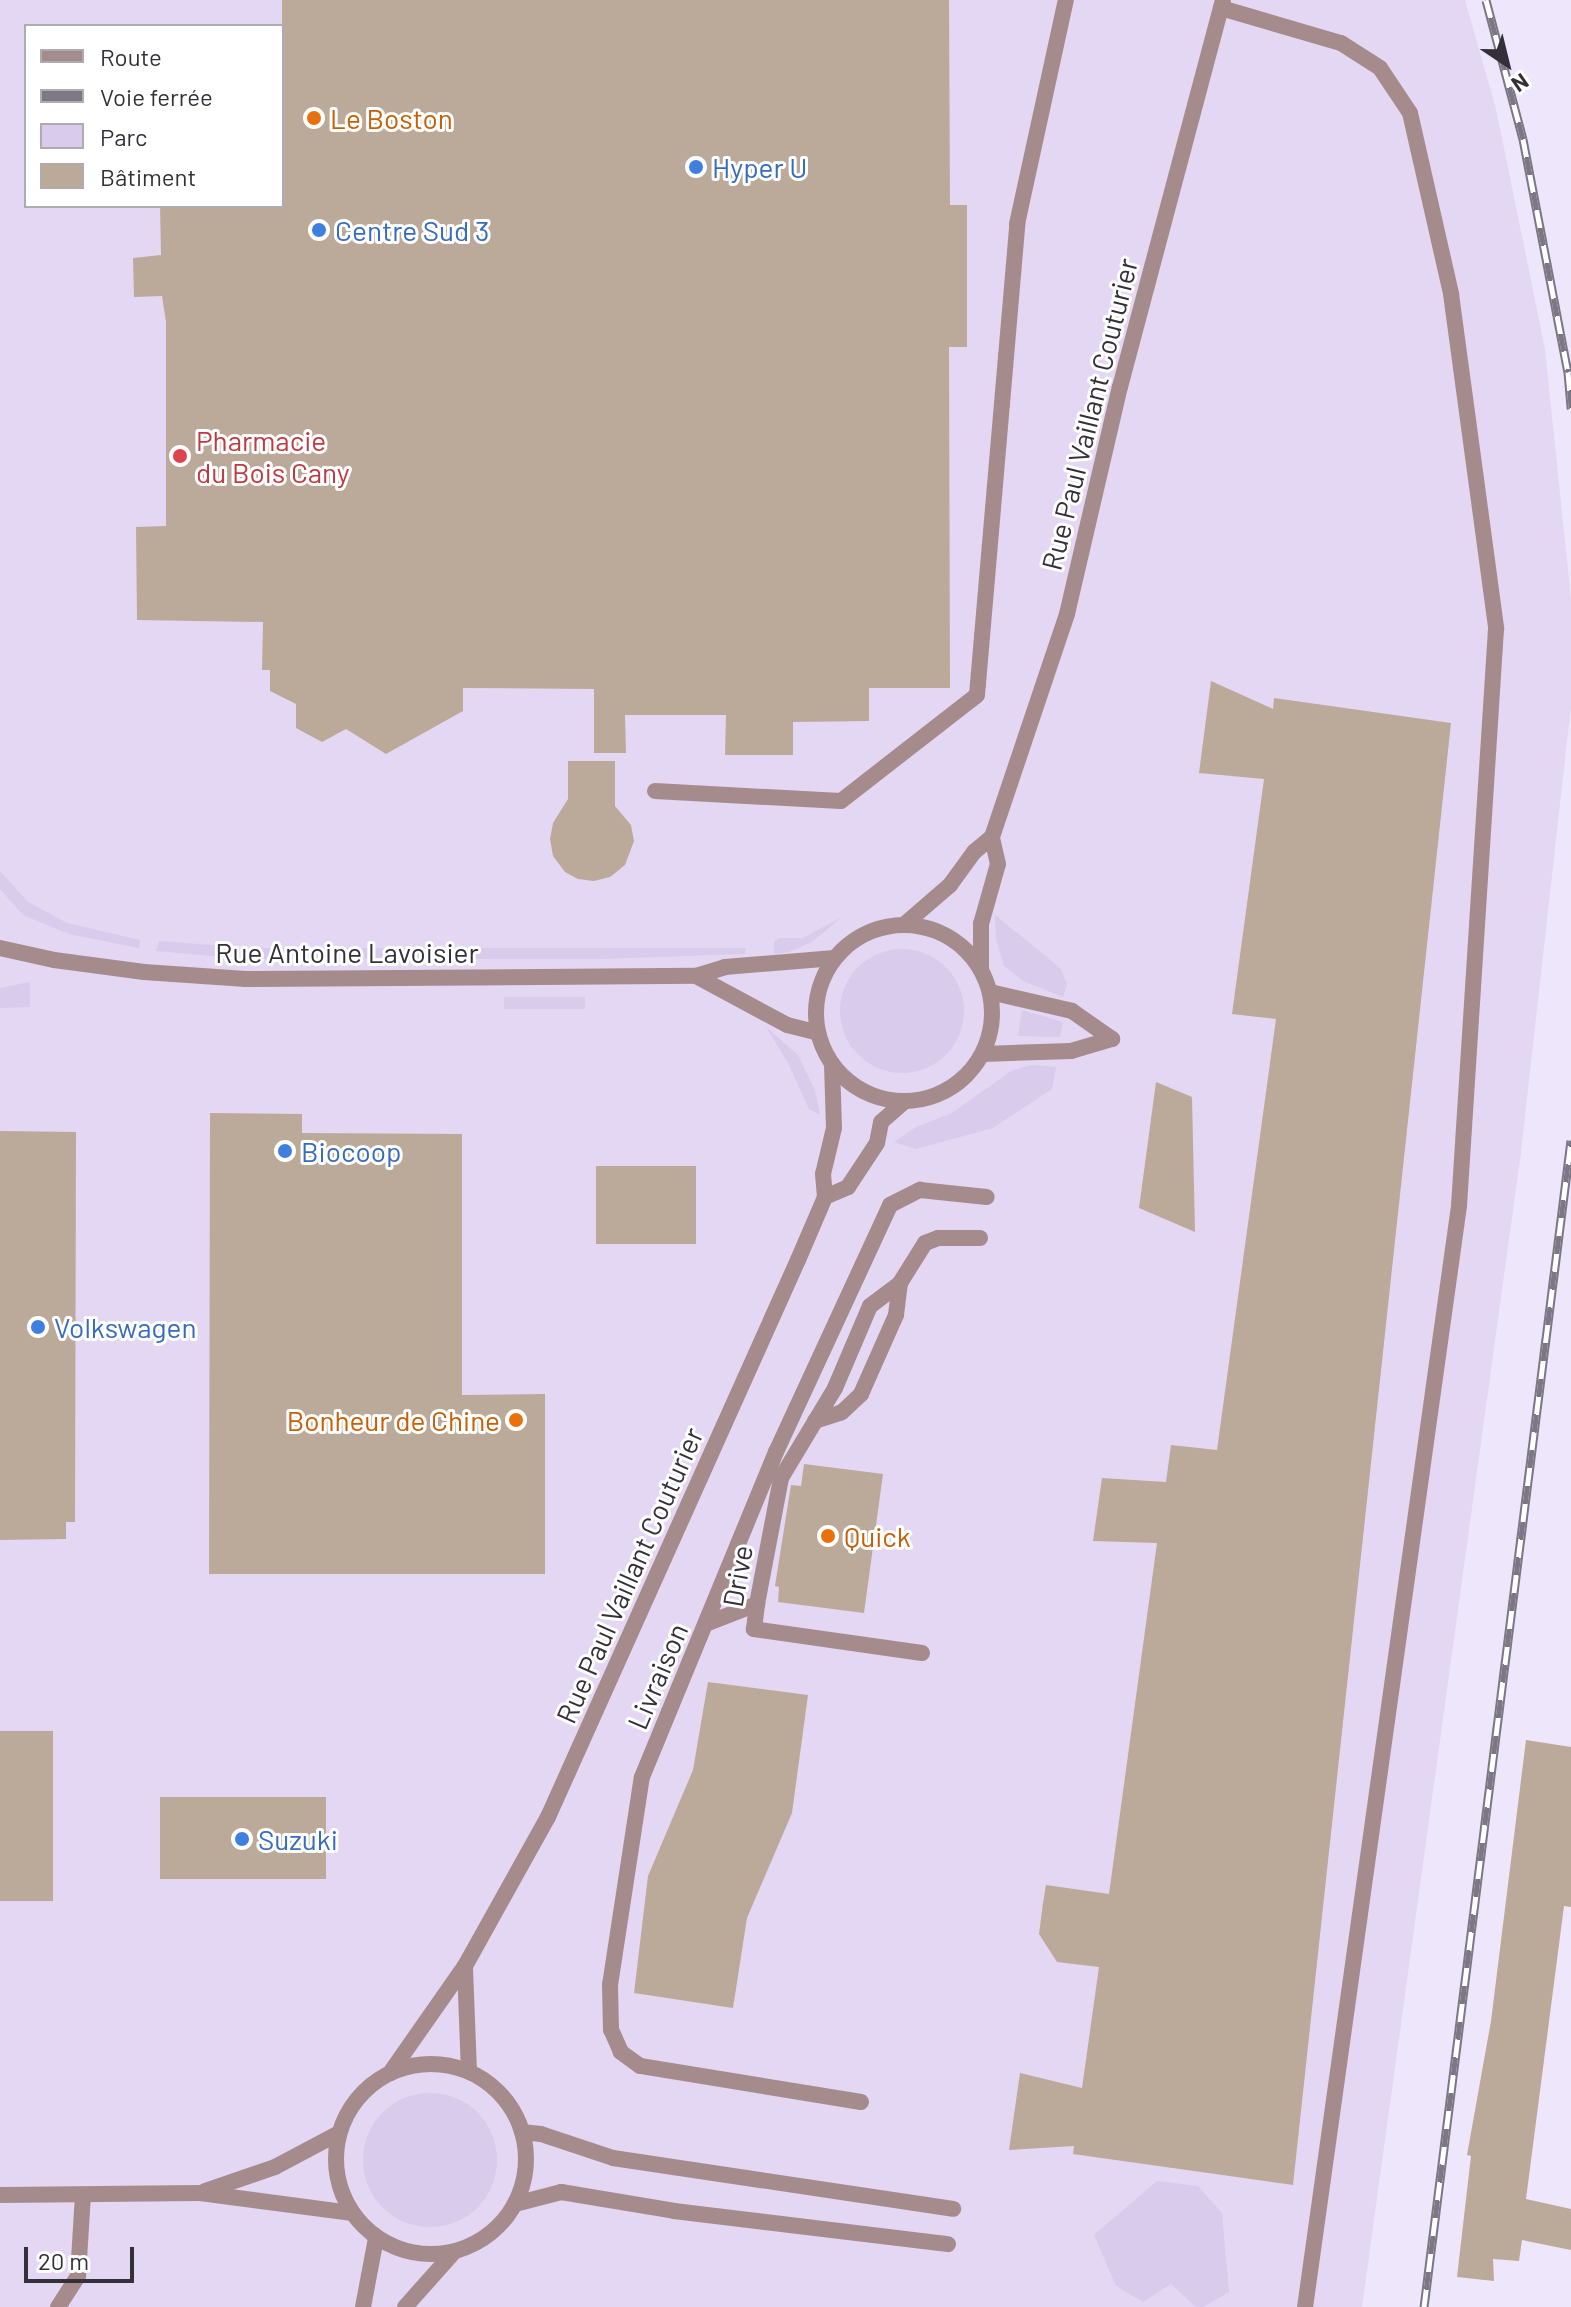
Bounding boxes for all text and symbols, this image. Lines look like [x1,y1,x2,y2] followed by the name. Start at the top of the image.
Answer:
[24,24,284,208] legend
[1467,24,1547,104] north arrow
[100,42,162,71] text: Route
[1507,69,1534,99] text: N
[100,82,213,111] text: Voie ferrée
[330,101,453,135] place label: Le Boston
[305,109,323,127] marker: Le Boston
[100,122,148,151] text: Parc
[712,150,807,184] place label: Hyper U
[687,158,705,176] marker: Hyper U
[100,162,196,191] text: Bâtiment
[335,213,489,247] place label: Centre Sud 3
[310,221,328,239] marker: Centre Sud 3
[1034,255,1144,573] street label: Rue Paul Vaillant Couturier
[196,423,350,489] place label: Pharmacie du Bois Cany
[171,447,189,465] marker: Pharmacie du Bois Cany
[215,935,479,969] street label: Rue Antoine Lavoisier
[301,1134,401,1168] place label: Biocoop
[276,1142,294,1160] marker: Biocoop
[54,1310,197,1344] place label: Volkswagen
[29,1318,47,1336] marker: Volkswagen
[287,1403,500,1437] place label: Bonheur de Chine
[507,1411,525,1429] marker: Bonheur de Chine
[549,1422,709,1728] street label: Rue Paul Vaillant Couturier
[844,1519,911,1553] place label: Quick
[819,1527,837,1545] marker: Quick
[715,1542,759,1610] street label: Drive
[620,1618,694,1734] street label: Livraison
[258,1822,338,1856] place label: Suzuki
[233,1830,251,1848] marker: Suzuki
[28,2231,138,2281] scale bar
[38,2246,89,2275] text: 20 m

